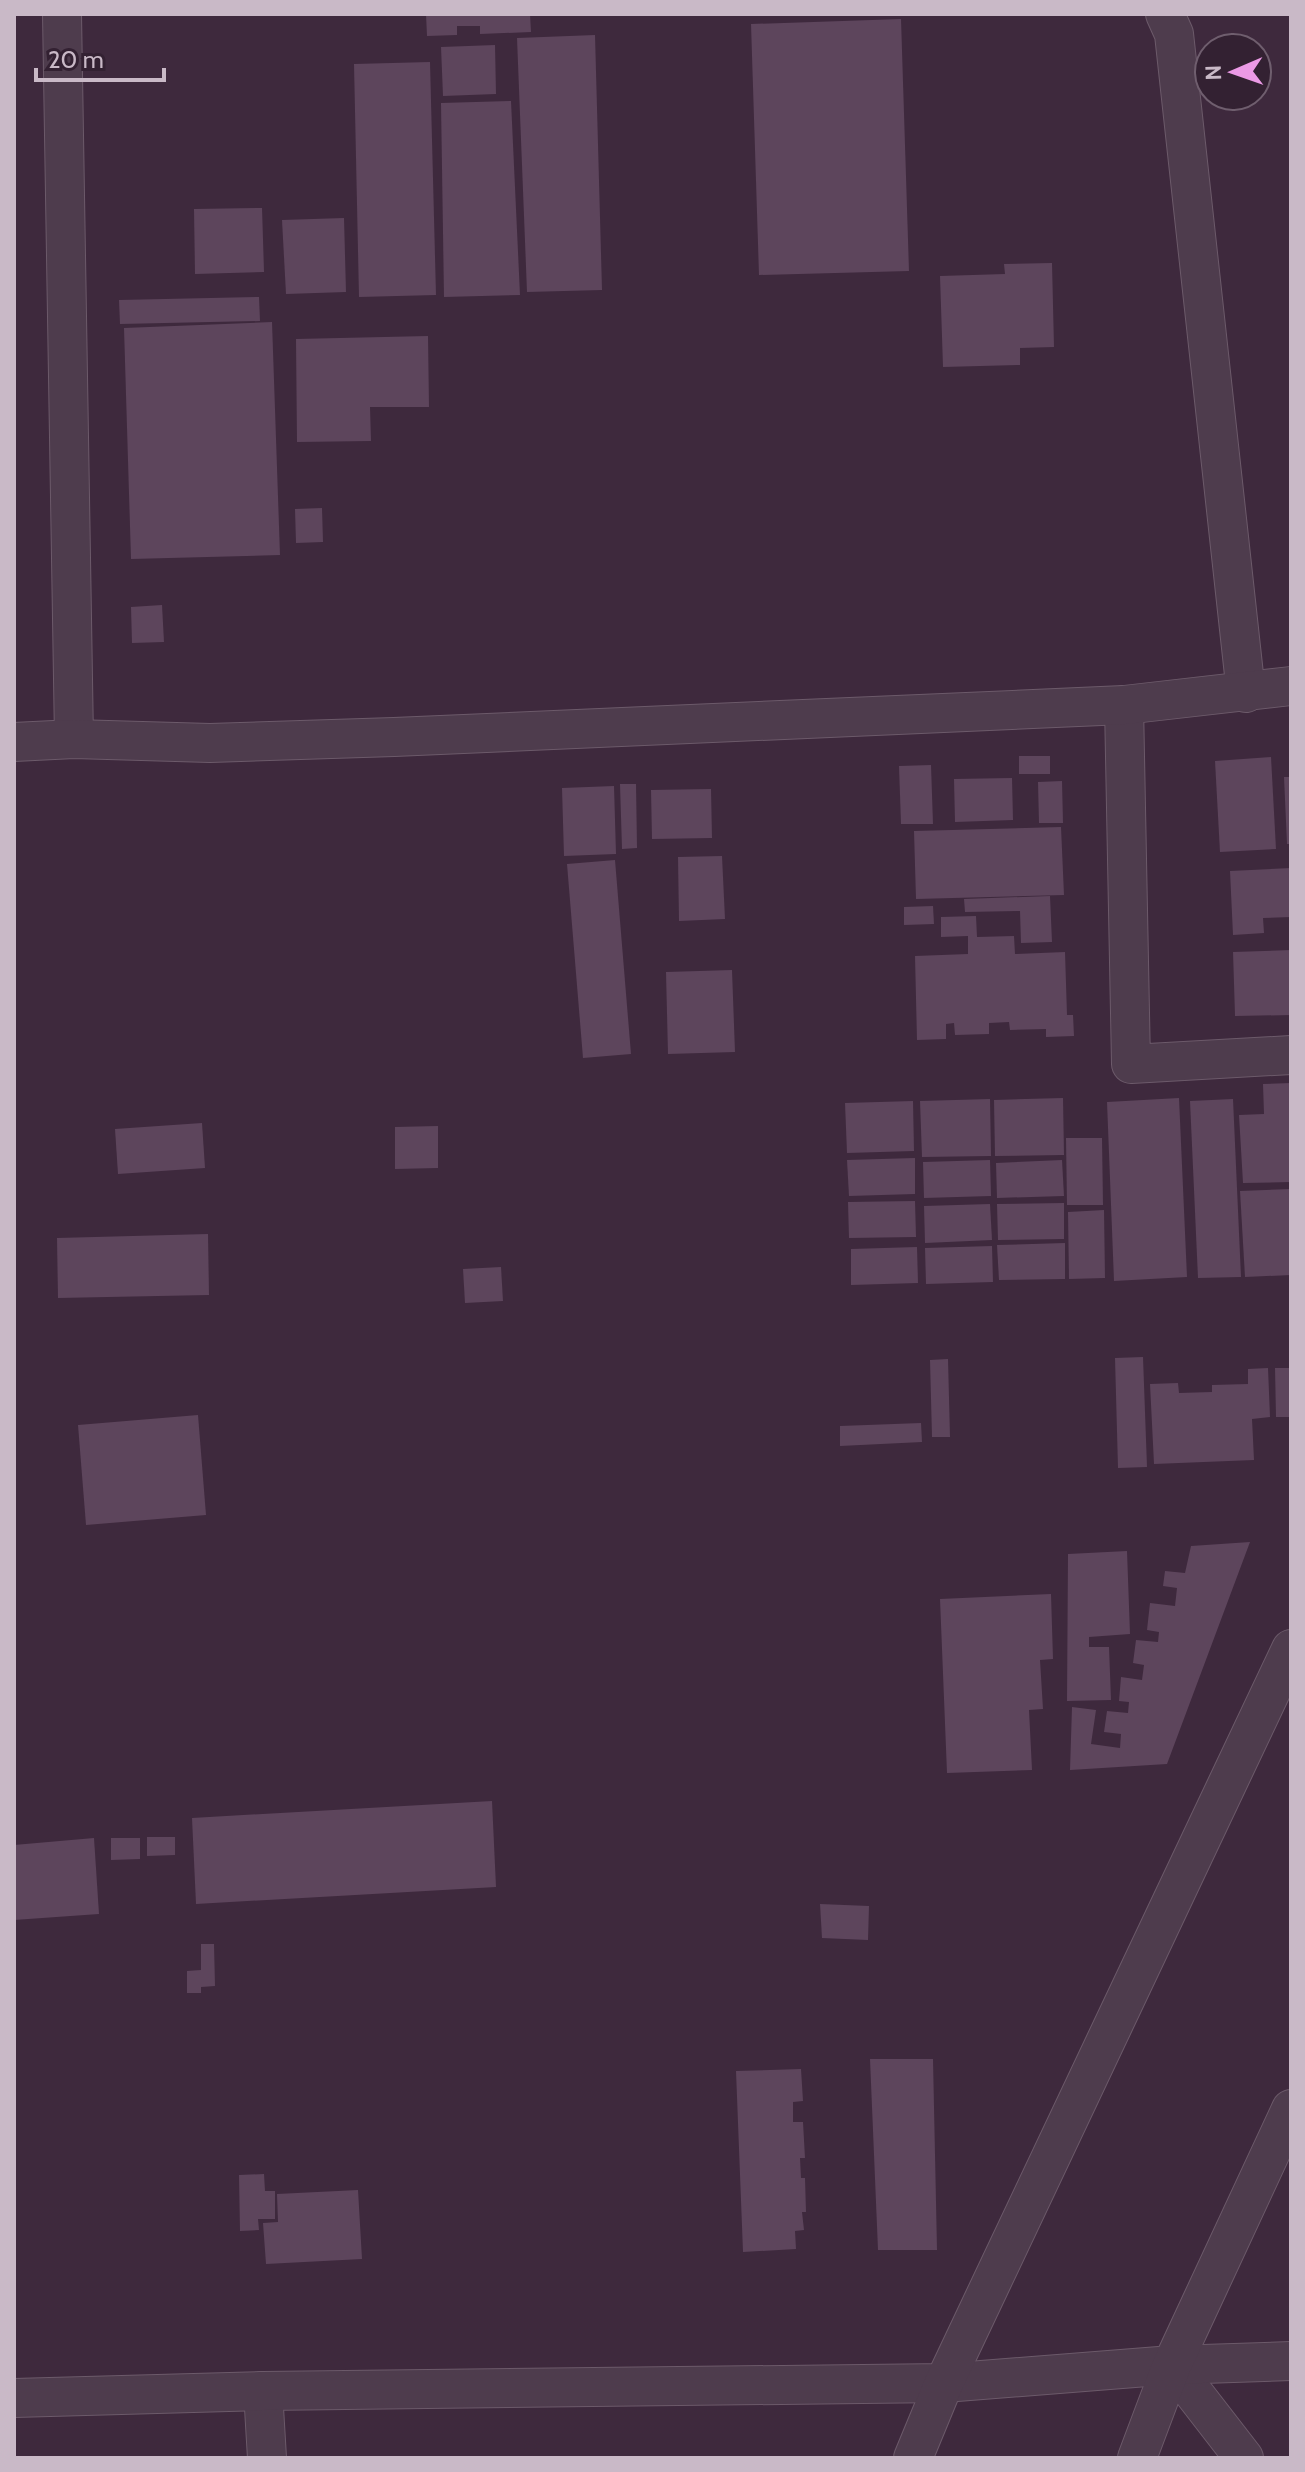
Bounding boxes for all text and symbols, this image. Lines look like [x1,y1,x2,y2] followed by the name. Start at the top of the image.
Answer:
[36,32,164,82] scale bar
[1193,32,1273,112] north arrow
[48,45,104,74] text: 20 m
[1200,64,1227,81] text: N

